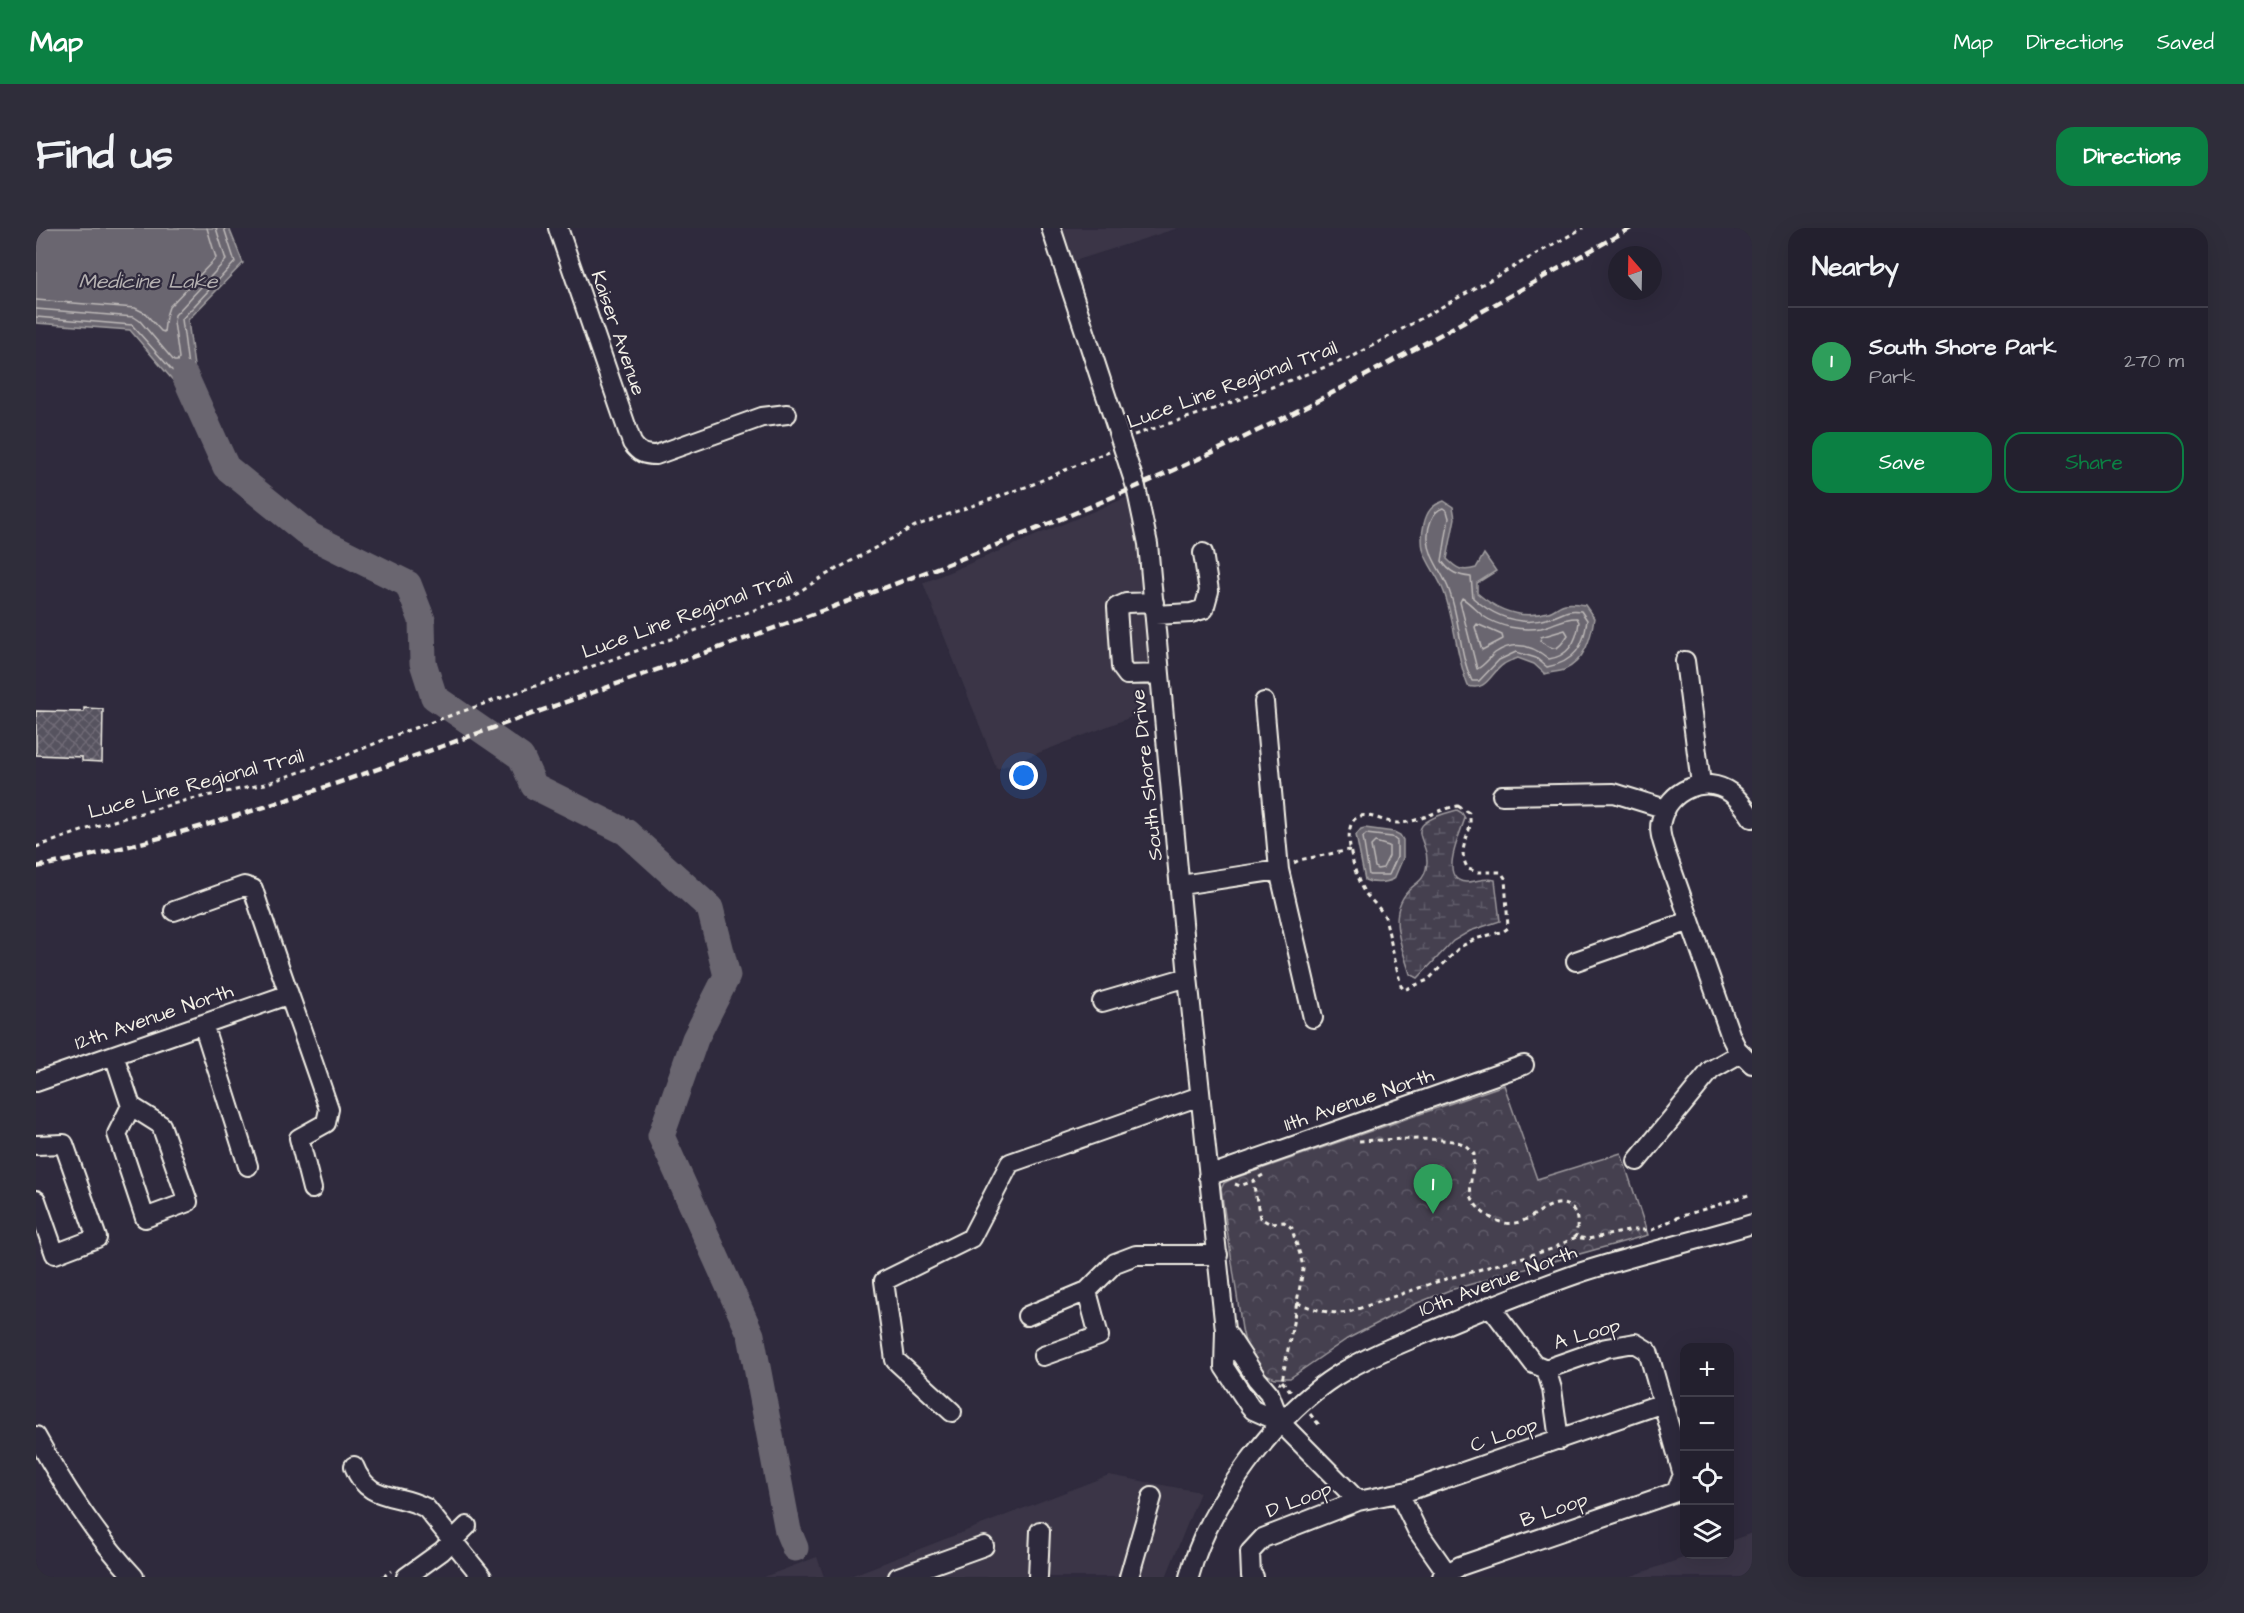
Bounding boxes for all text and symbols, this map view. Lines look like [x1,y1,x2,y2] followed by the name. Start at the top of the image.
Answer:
[30,23,83,62] text: Map
[1953,28,1993,57] text: Map
[2026,28,2124,57] text: Directions
[2157,28,2214,57] text: Saved
[36,127,173,185] text: Find us
[2056,127,2208,186] button: Directions
[1608,246,1662,300] north arrow
[1812,249,1899,285] text: Nearby
[79,267,219,296] water label: Medicine Lake
[584,267,652,399] street label: Kaiser Avenue
[1869,332,2056,363] text: South Shore Park
[1123,334,1341,437] street label: Luce Line Regional Trail
[1830,347,1833,375] text: 1
[2124,347,2184,375] text: 270 m
[1869,363,1915,391] text: Park
[1812,432,1992,493] button: Save
[2004,432,2184,493] button: Share
[578,564,796,667] street label: Luce Line Regional Trail
[1124,688,1170,862] street label: South Shore Drive
[85,742,307,827] street label: Luce Line Regional Trail
[1009,761,1038,790] your location
[71,977,237,1057] street label: 12th Avenue North
[1280,1061,1438,1139] street label: 11th Avenue North
[1414,1164,1452,1214] pin: 1
[1415,1238,1581,1324] street label: 10th Avenue North
[1550,1311,1624,1357] street label: A Loop
[1680,1343,1734,1559] map controls
[1680,1343,1734,1397] button: +
[1680,1397,1734,1451] button: −
[1467,1410,1541,1460] street label: C Loop
[1680,1451,1734,1505] button: locate
[1262,1475,1336,1525] street label: D Loop
[1516,1485,1592,1535] street label: B Loop
[1680,1505,1734,1559] button: layers

